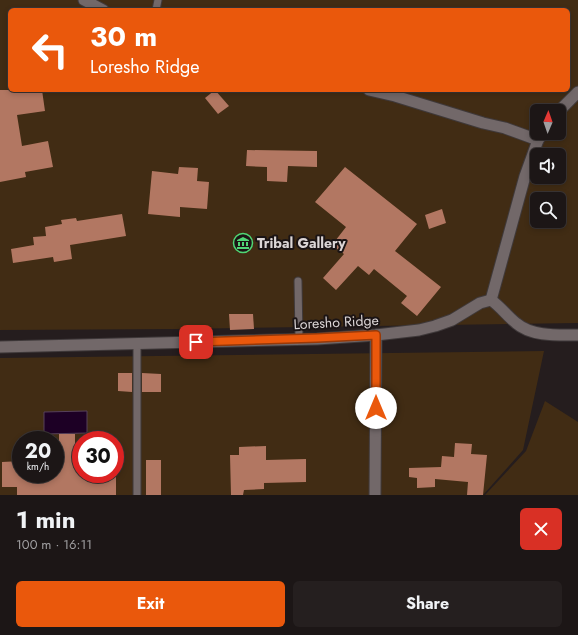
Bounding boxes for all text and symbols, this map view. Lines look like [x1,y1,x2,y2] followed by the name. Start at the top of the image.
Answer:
[90,16,157,57] text: 30 m
[24,24,76,76] icon: left
[90,54,200,80] text: Loresho Ridge
[530,104,566,140] north arrow
[530,104,566,228] map controls
[530,148,566,184] button: sound
[530,192,566,228] button: search
[232,232,254,254] museum icon: Tribal Gallery
[257,233,346,253] place label: Tribal Gallery
[293,310,379,334] street label: Loresho Ridge
[179,325,213,359] pin
[185,331,207,353] icon: arrive
[355,387,397,429] position arrow
[72,431,124,483] speed limit sign: 30
[25,437,51,466] text: 20
[27,459,49,474] text: km/h
[16,502,76,537] text: 1 min
[520,508,562,550] button: close
[16,535,92,554] text: 100 m · 16:11
[16,581,285,627] button: Exit
[293,581,562,627] button: Share

